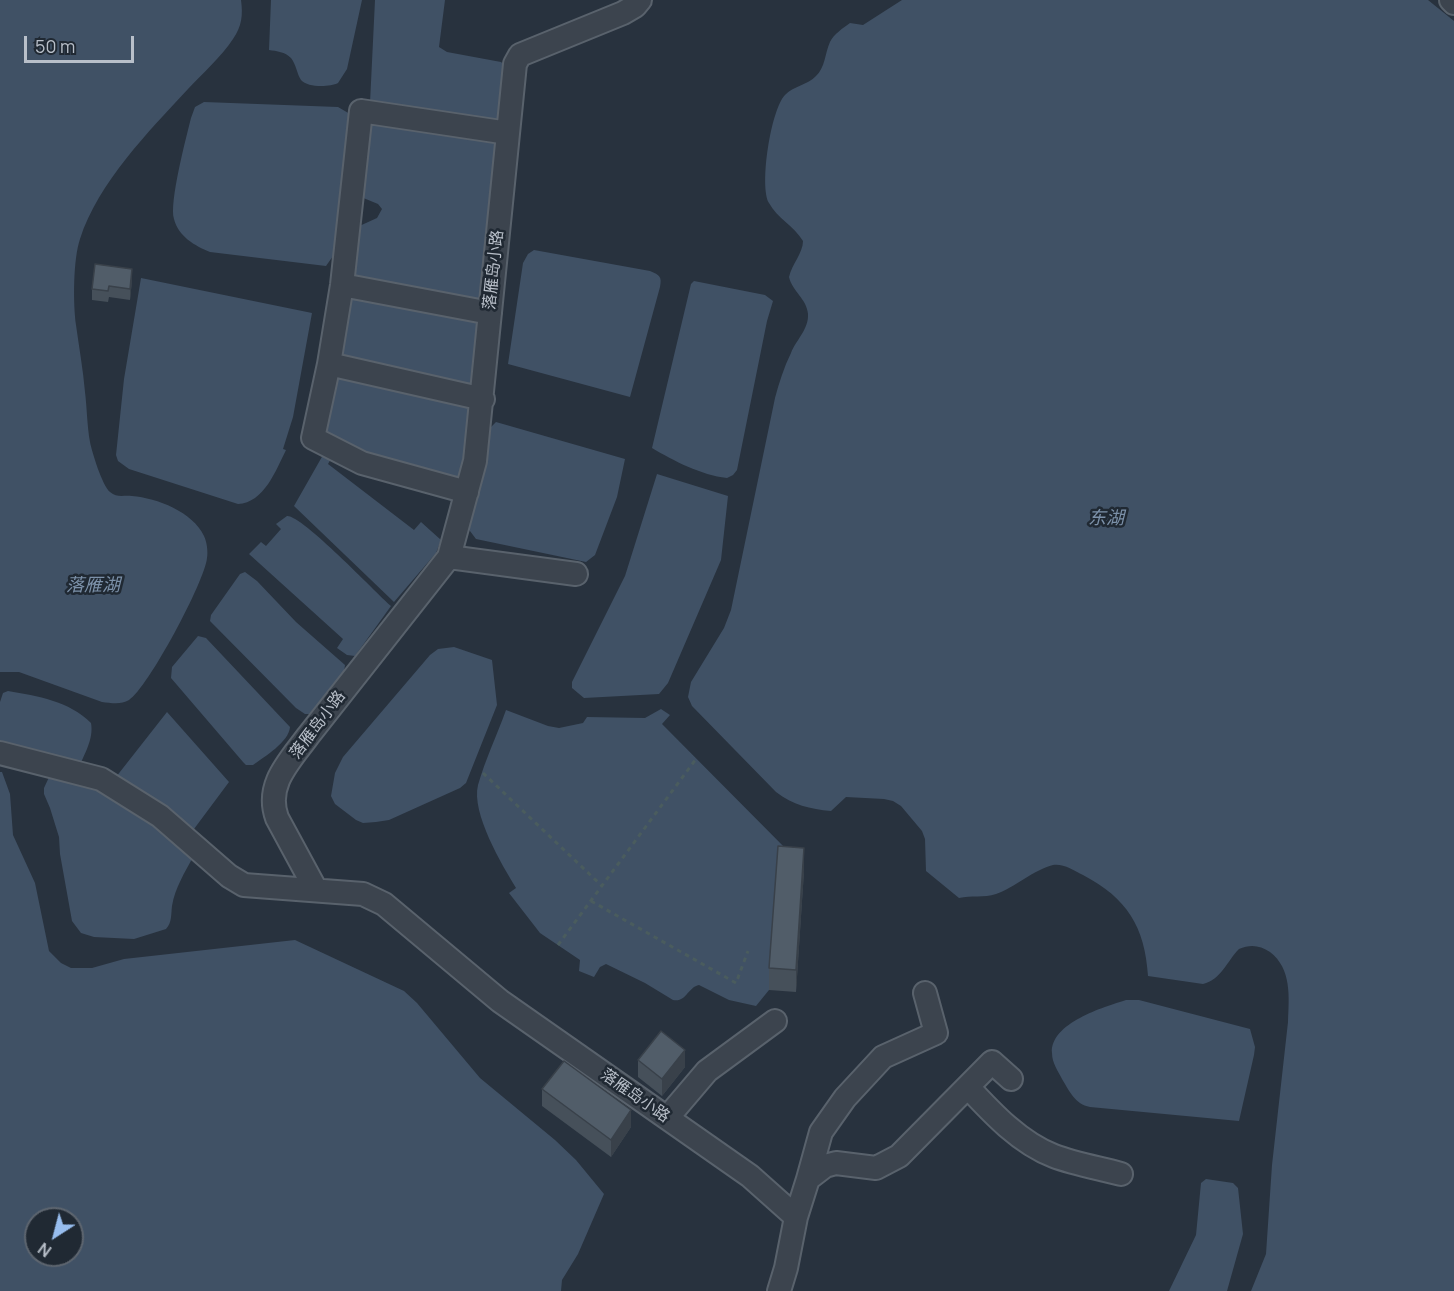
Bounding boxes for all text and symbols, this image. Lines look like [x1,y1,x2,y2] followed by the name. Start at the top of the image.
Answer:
[27,24,136,62] scale bar
[35,34,75,58] text: 50 m
[480,229,508,311] street label: 落雁岛小路
[1088,508,1124,530] water label: 东湖
[66,575,120,597] water label: 落雁湖
[286,687,350,763] street label: 落雁岛小路
[597,1065,673,1127] street label: 落雁岛小路
[24,1207,84,1267] north arrow
[33,1238,56,1262] text: N

